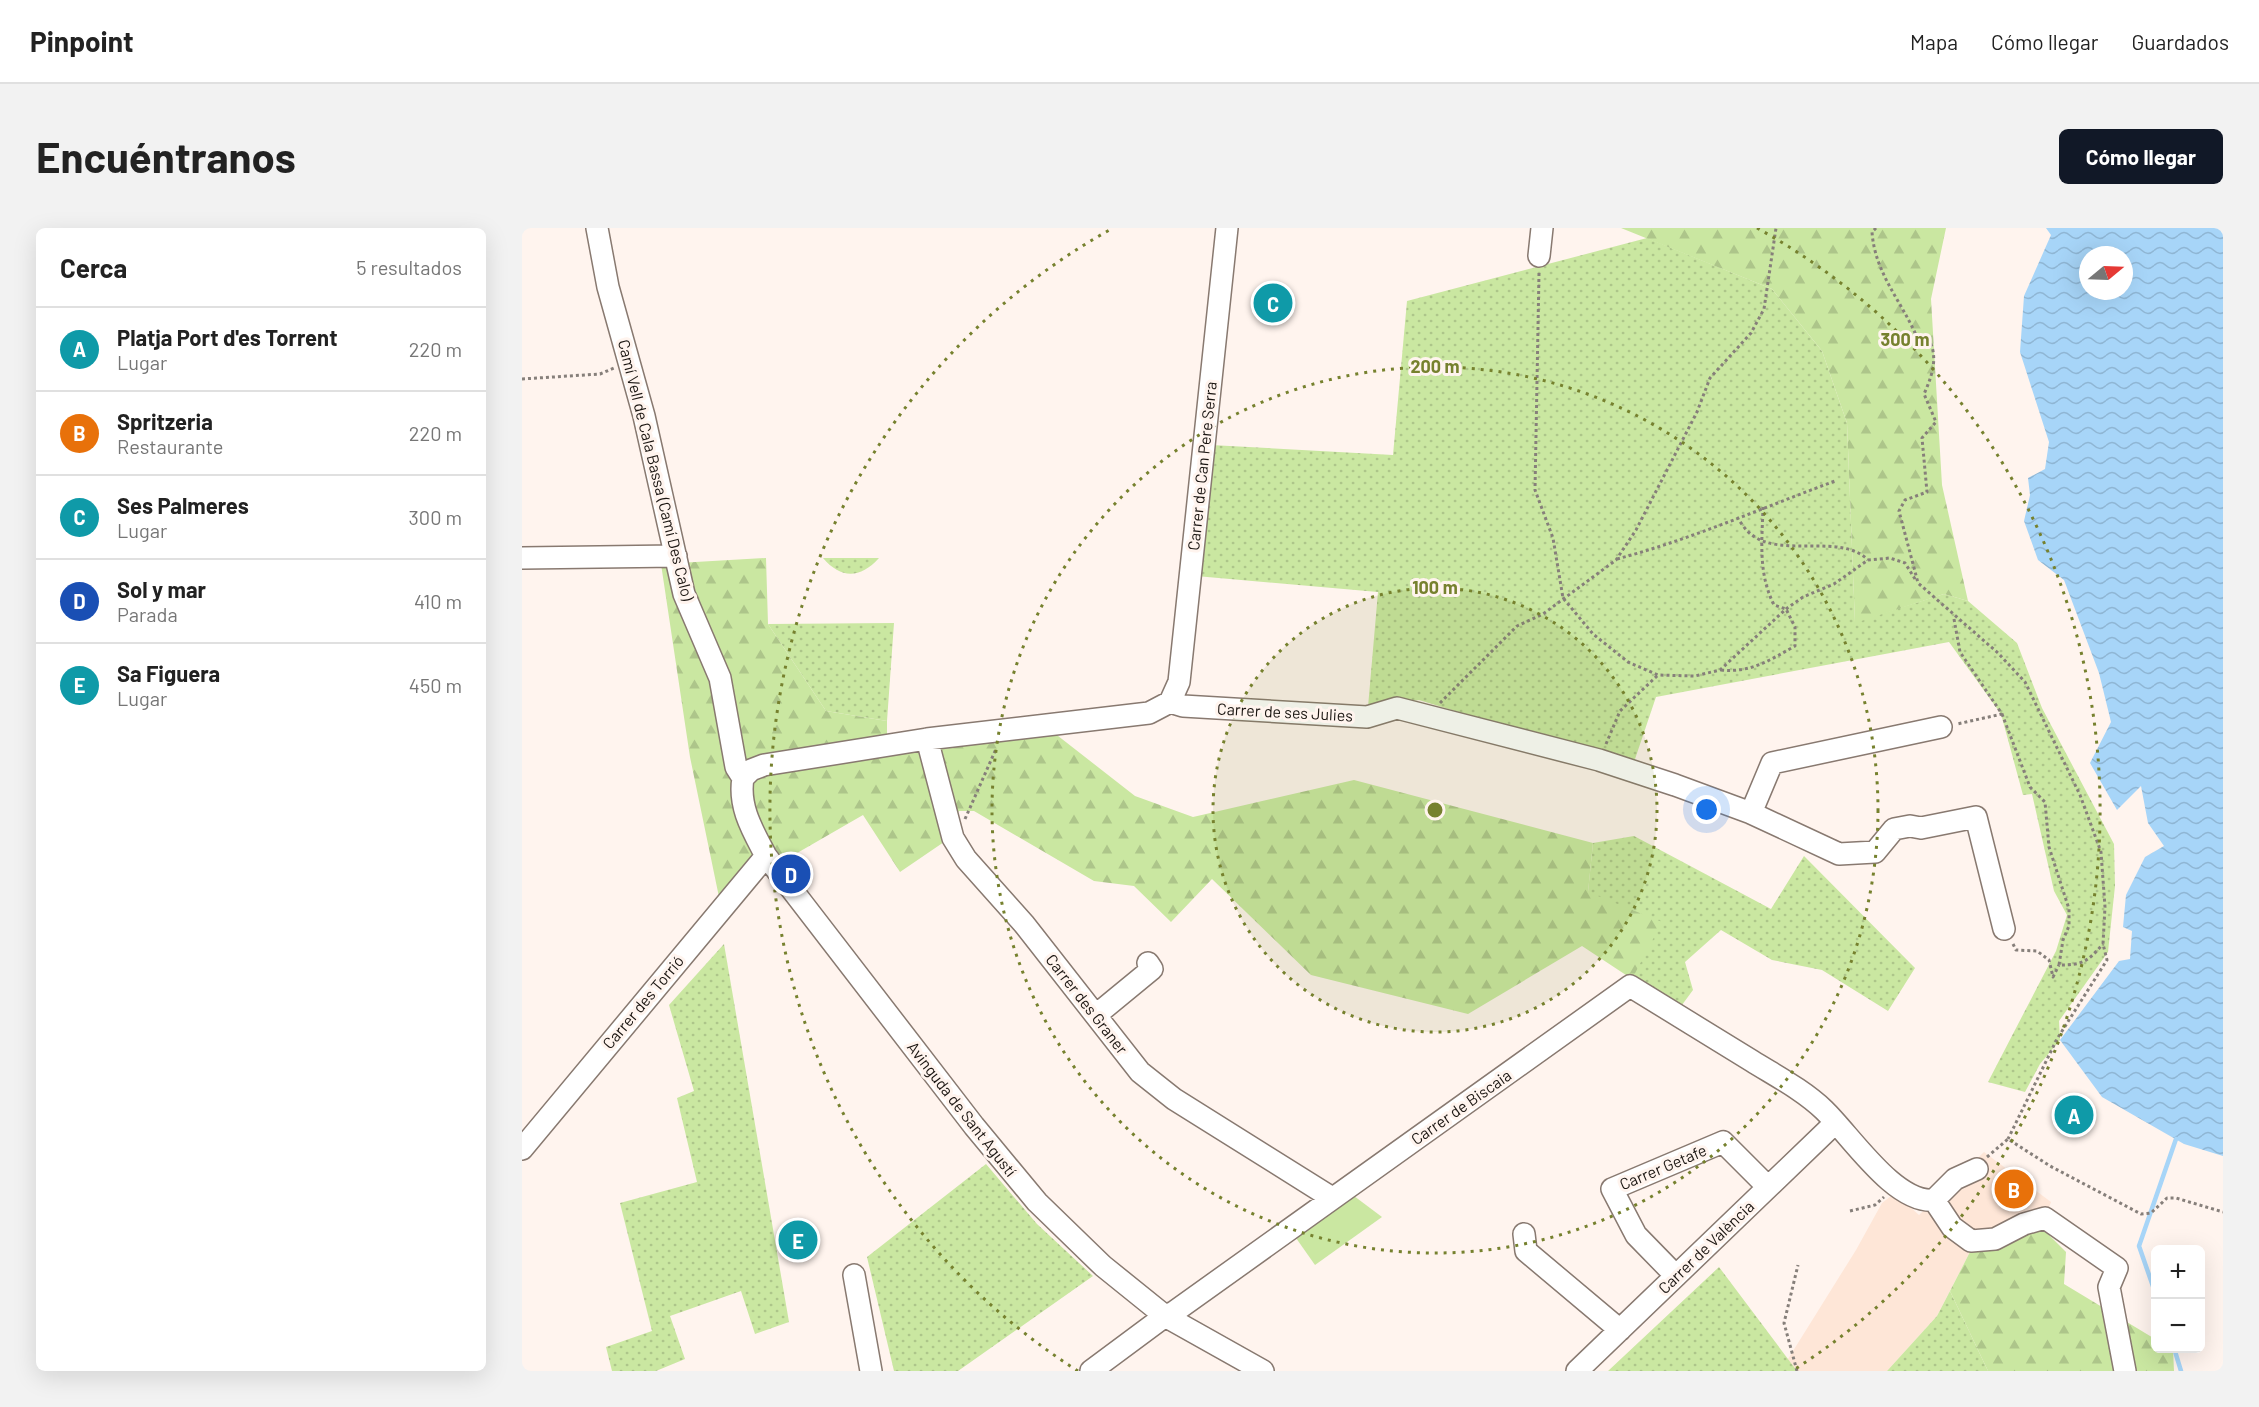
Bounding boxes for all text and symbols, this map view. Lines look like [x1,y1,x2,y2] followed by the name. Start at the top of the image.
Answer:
[30,24,134,58] text: Pinpoint
[1910,29,1958,54] text: Mapa
[1991,29,2098,54] text: Cómo llegar
[2131,29,2229,54] text: Guardados
[2059,129,2223,184] button: Cómo llegar
[36,131,296,181] text: Encuéntranos
[2079,246,2133,300] north arrow
[60,252,127,283] text: Cerca
[356,255,462,279] text: 5 resultados
[1254,280,1293,326] pin: C
[117,324,338,350] text: Platja Port d'es Torrent
[1881,328,1929,350] text: 300 m
[73,337,86,361] text: A
[409,337,462,361] text: 220 m
[615,337,698,603] street label: Camí Vell de Cala Bassa (Camí Des Calo)
[117,350,167,374] text: Lugar
[1410,355,1460,377] text: 200 m
[1183,381,1220,551] street label: Carrer de Can Pere Serra
[117,408,213,434] text: Spritzeria
[73,421,86,445] text: B
[409,421,462,445] text: 220 m
[117,434,223,458] text: Restaurante
[117,492,249,518] text: Ses Palmeres
[73,505,86,529] text: C
[409,505,462,529] text: 300 m
[117,518,167,542] text: Lugar
[117,576,206,602] text: Sol y mar
[1412,576,1458,598] text: 100 m
[73,589,86,613] text: D
[414,589,462,613] text: 410 m
[117,602,178,626] text: Parada
[117,660,220,686] text: Sa Figuera
[74,673,85,697] text: E
[409,673,462,697] text: 450 m
[117,686,167,710] text: Lugar
[1217,698,1353,725] street label: Carrer de ses Julies
[1692,795,1721,824] your location
[1425,800,1445,820] centre of rings
[772,852,810,896] pin: D
[1042,950,1132,1058] street label: Carrer des Graner
[598,951,687,1052] street label: Carrer des Torrió
[904,1038,1021,1180] street label: Avinguda de Sant Agustí
[1407,1065,1514,1148] street label: Carrer de Biscaia
[2054,1092,2094,1138] pin: A
[1617,1140,1709,1193] street label: Carrer Getafe
[1994,1166,2034,1212] pin: B
[1654,1196,1757,1297] street label: Carrer de València
[778,1218,818,1262] pin: E
[2151,1245,2205,1353] map controls
[2151,1245,2205,1299] button: +
[2151,1299,2205,1353] button: −

